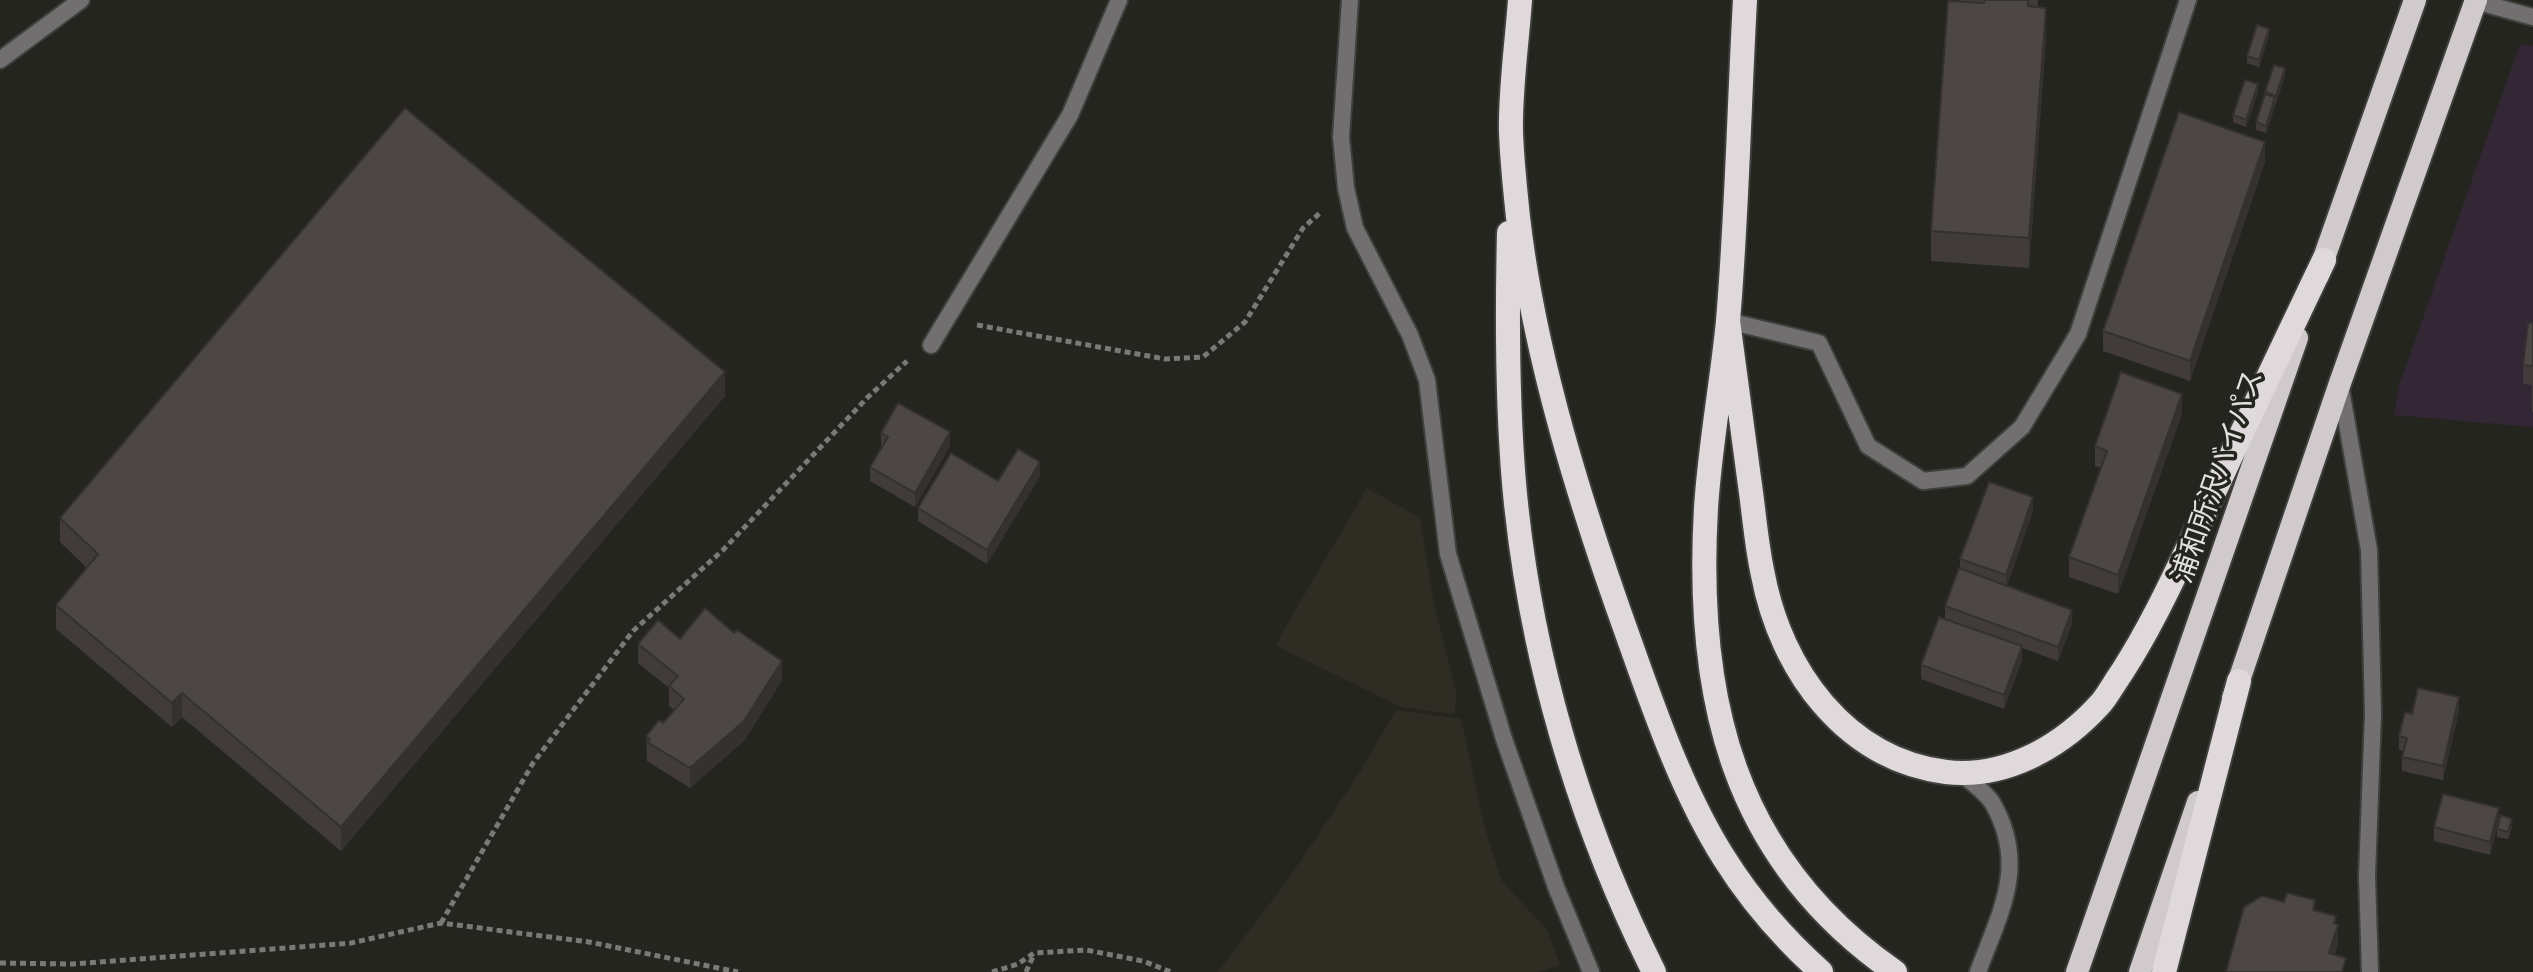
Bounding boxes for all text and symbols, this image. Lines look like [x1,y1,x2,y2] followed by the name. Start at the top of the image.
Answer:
[2161,364,2273,588] street label: 浦和所沢バイパス

